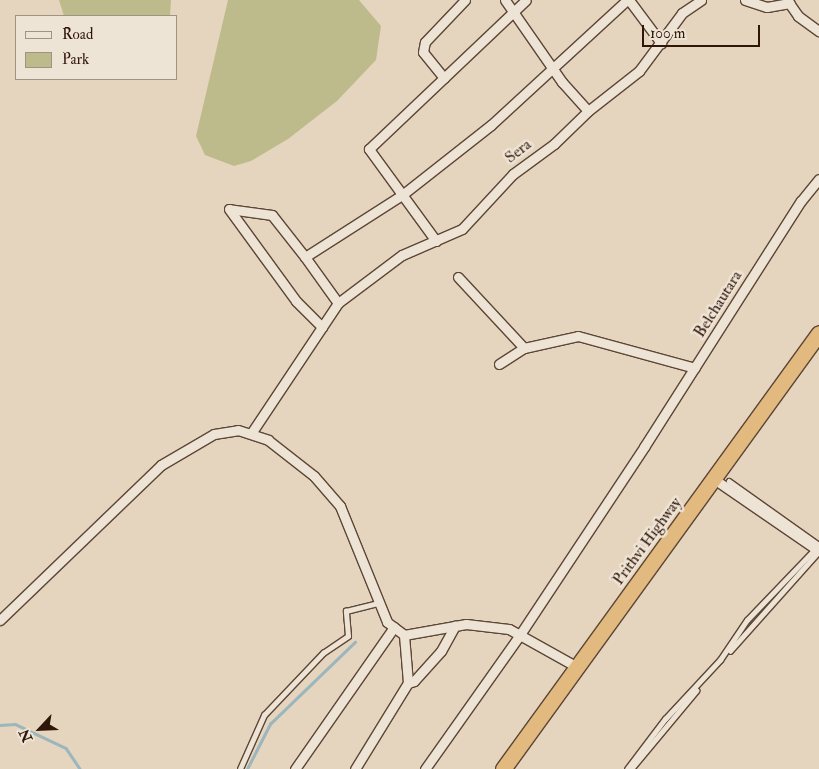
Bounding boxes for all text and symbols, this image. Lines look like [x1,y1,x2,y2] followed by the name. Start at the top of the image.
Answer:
[15,15,178,80] legend
[644,15,762,47] scale bar
[650,24,685,43] text: 100 m
[62,25,93,44] text: Road
[62,50,89,69] text: Park
[501,135,535,167] street label: Sera
[690,267,746,341] street label: Belchautara
[609,493,685,589] street label: Prithvi Highway
[15,704,65,754] north arrow
[16,726,36,745] text: N

